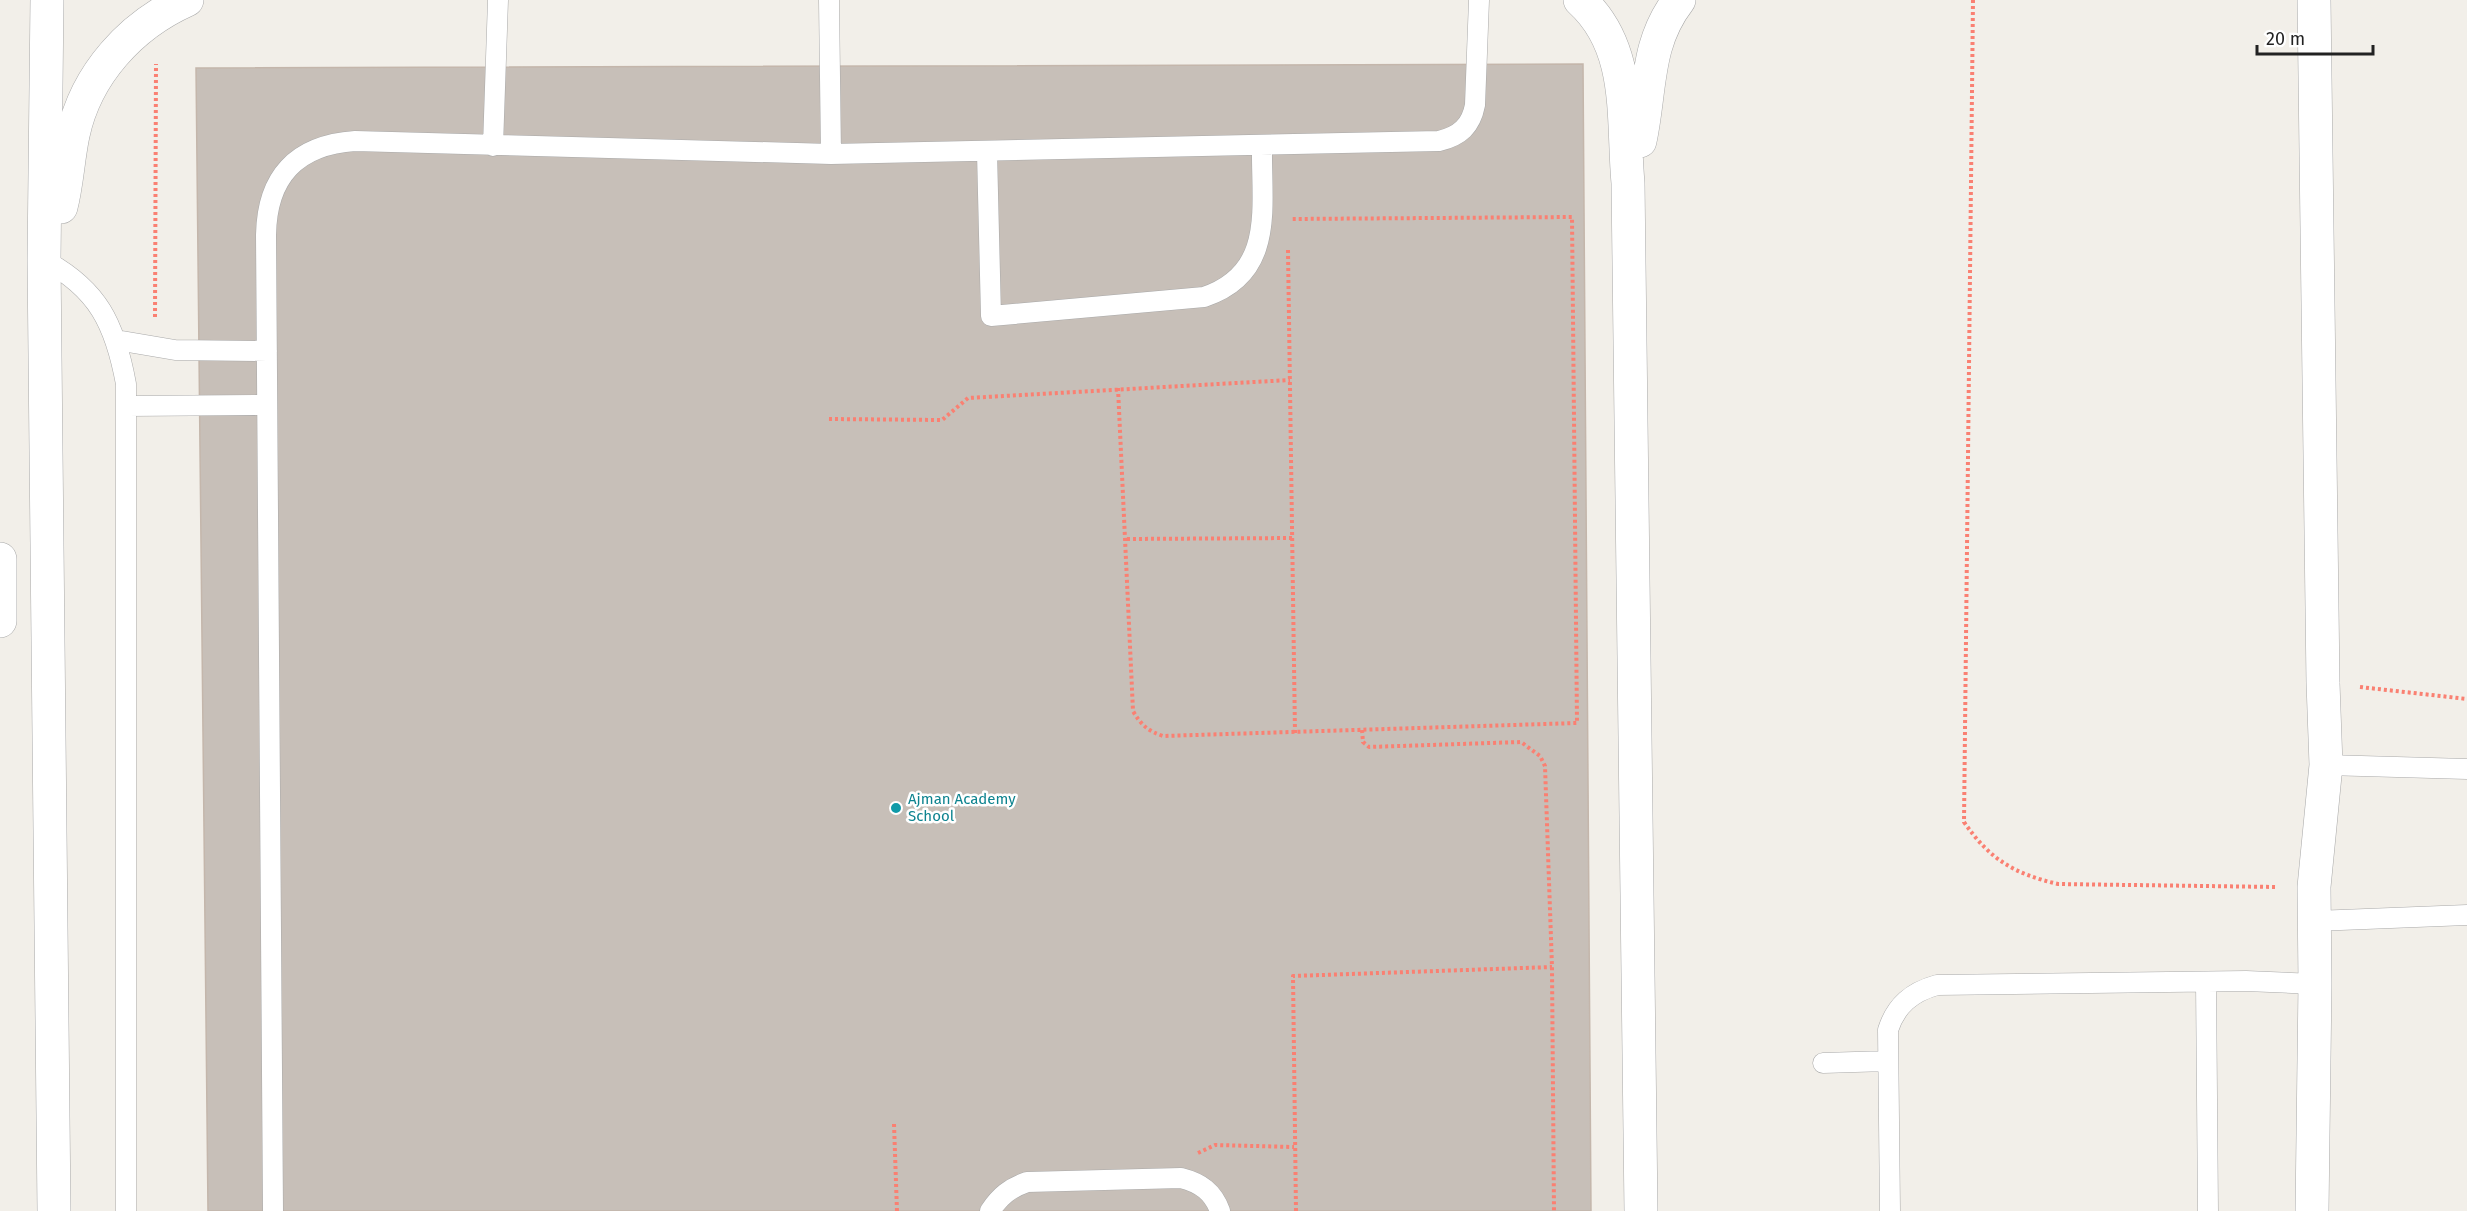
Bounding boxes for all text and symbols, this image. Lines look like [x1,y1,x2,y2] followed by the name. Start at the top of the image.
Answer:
[2257,18,2372,56] scale bar
[2266,28,2305,50] text: 20 m
[908,790,1016,825] place label: Ajman Academy School
[889,801,903,815] marker: Ajman Academy School

